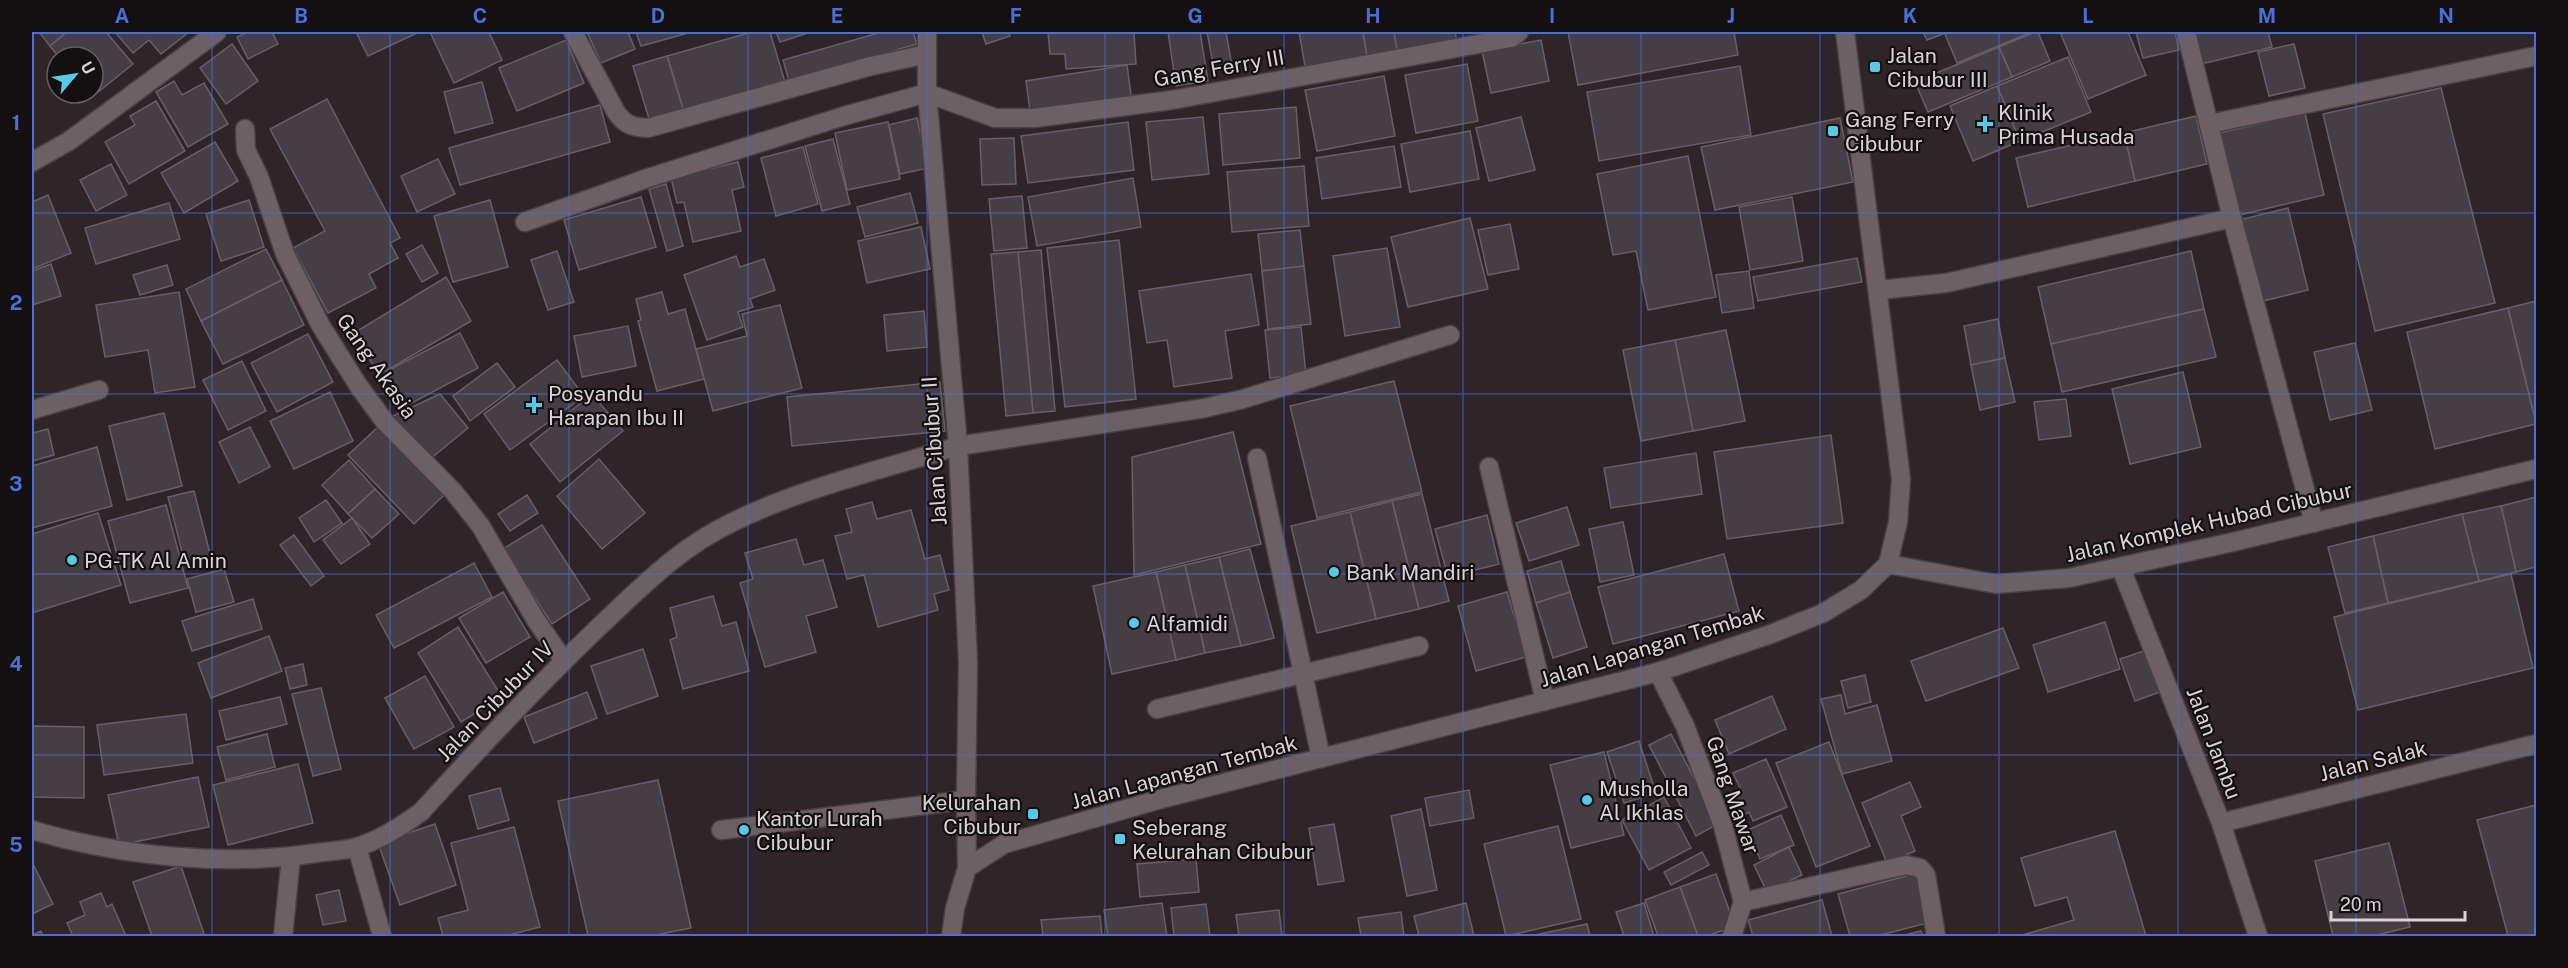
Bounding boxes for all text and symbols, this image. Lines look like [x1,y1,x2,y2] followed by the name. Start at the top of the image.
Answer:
[115,4,129,28] text: A
[294,4,308,28] text: B
[473,4,487,28] text: C
[651,4,665,28] text: D
[831,4,843,28] text: E
[1010,4,1022,28] text: F
[1187,4,1203,28] text: G
[1365,4,1381,28] text: H
[1549,4,1555,28] text: I
[1727,4,1735,28] text: J
[1903,4,1917,28] text: K
[2082,4,2094,28] text: L
[2258,4,2276,28] text: M
[2438,4,2454,28] text: N
[1887,43,1988,92] place label: Jalan Cibubur III
[1152,44,1286,92] street label: Gang Ferry III
[45,45,105,105] north arrow
[77,58,99,78] text: U
[1868,60,1882,74] marker: Jalan Cibubur III
[1998,100,2134,149] place label: Klinik Prima Husada
[1845,107,1954,156] place label: Gang Ferry Cibubur
[12,111,20,135] text: 1
[1976,115,1994,133] marker: Klinik Prima Husada
[1826,124,1840,138] marker: Gang Ferry Cibubur
[10,291,22,315] text: 2
[332,309,422,423] street label: Gang Akasia
[916,376,952,526] street label: Jalan Cibubur II
[548,381,684,430] place label: Posyandu Harapan Ibu II
[525,396,543,414] marker: Posyandu Harapan Ibu II
[9,472,23,496] text: 3
[2063,477,2355,567] street label: Jalan Komplek Hubad Cibubur
[84,548,227,573] place label: PG-TK Al Amin
[65,553,79,567] marker: PG-TK Al Amin
[1346,560,1474,585] place label: Bank Mandiri
[1327,565,1341,579] marker: Bank Mandiri
[1537,600,1767,692] street label: Jalan Lapangan Tembak
[1146,611,1228,636] place label: Alfamidi
[1127,616,1141,630] marker: Alfamidi
[431,636,559,766] street label: Jalan Cibubur IV
[9,652,23,676] text: 4
[2181,684,2247,802] street label: Jalan Jambu
[1068,730,1300,814] street label: Jalan Lapangan Tembak
[1701,733,1765,857] street label: Gang Mawar
[2317,735,2430,786] street label: Jalan Salak
[1599,776,1688,825] place label: Musholla Al Ikhlas
[922,790,1021,839] place label: Kelurahan Cibubur
[1580,793,1594,807] marker: Musholla Al Ikhlas
[756,806,883,855] place label: Kantor Lurah Cibubur
[1026,807,1040,821] marker: Kelurahan Cibubur
[1132,815,1314,864] place label: Seberang Kelurahan Cibubur
[737,823,751,837] marker: Kantor Lurah Cibubur
[1113,832,1127,846] marker: Seberang Kelurahan Cibubur
[9,833,23,857] text: 5
[2331,884,2464,922] scale bar
[2340,894,2382,915] text: 20 m

